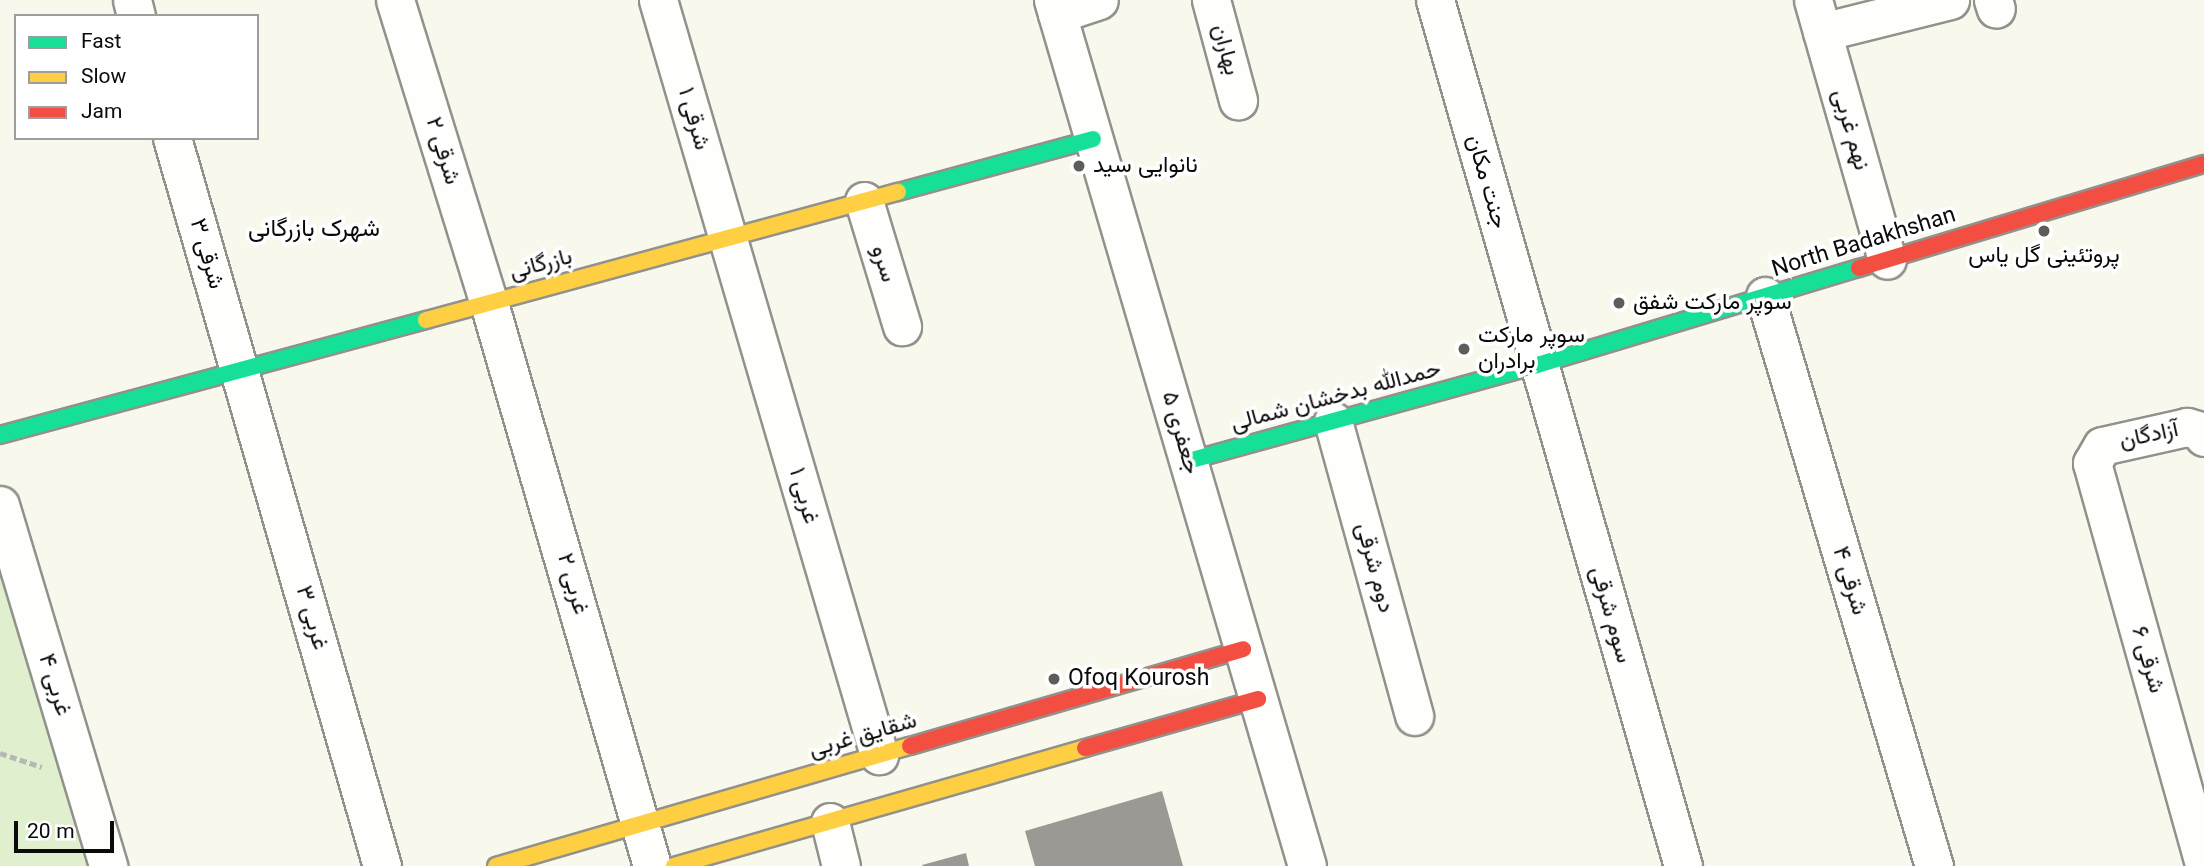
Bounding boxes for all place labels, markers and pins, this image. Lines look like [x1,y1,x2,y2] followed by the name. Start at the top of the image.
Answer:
[1093,152,1198,180] place label: نانوایی سید
[1071,158,1087,174] marker: نانوایی سید
[2036,223,2052,239] marker: پروتئینی گل یاس
[1968,242,2120,270] place label: پروتئینی گل یاس
[1633,289,1792,317] place label: سوپر مارکت شفق
[1611,295,1627,311] marker: سوپر مارکت شفق
[1478,322,1585,376] place label: سوپر مارکت برادران
[1456,341,1472,357] marker: سوپر مارکت برادران
[1068,665,1209,693] place label: Ofoq Kourosh
[1046,671,1062,687] marker: Ofoq Kourosh

